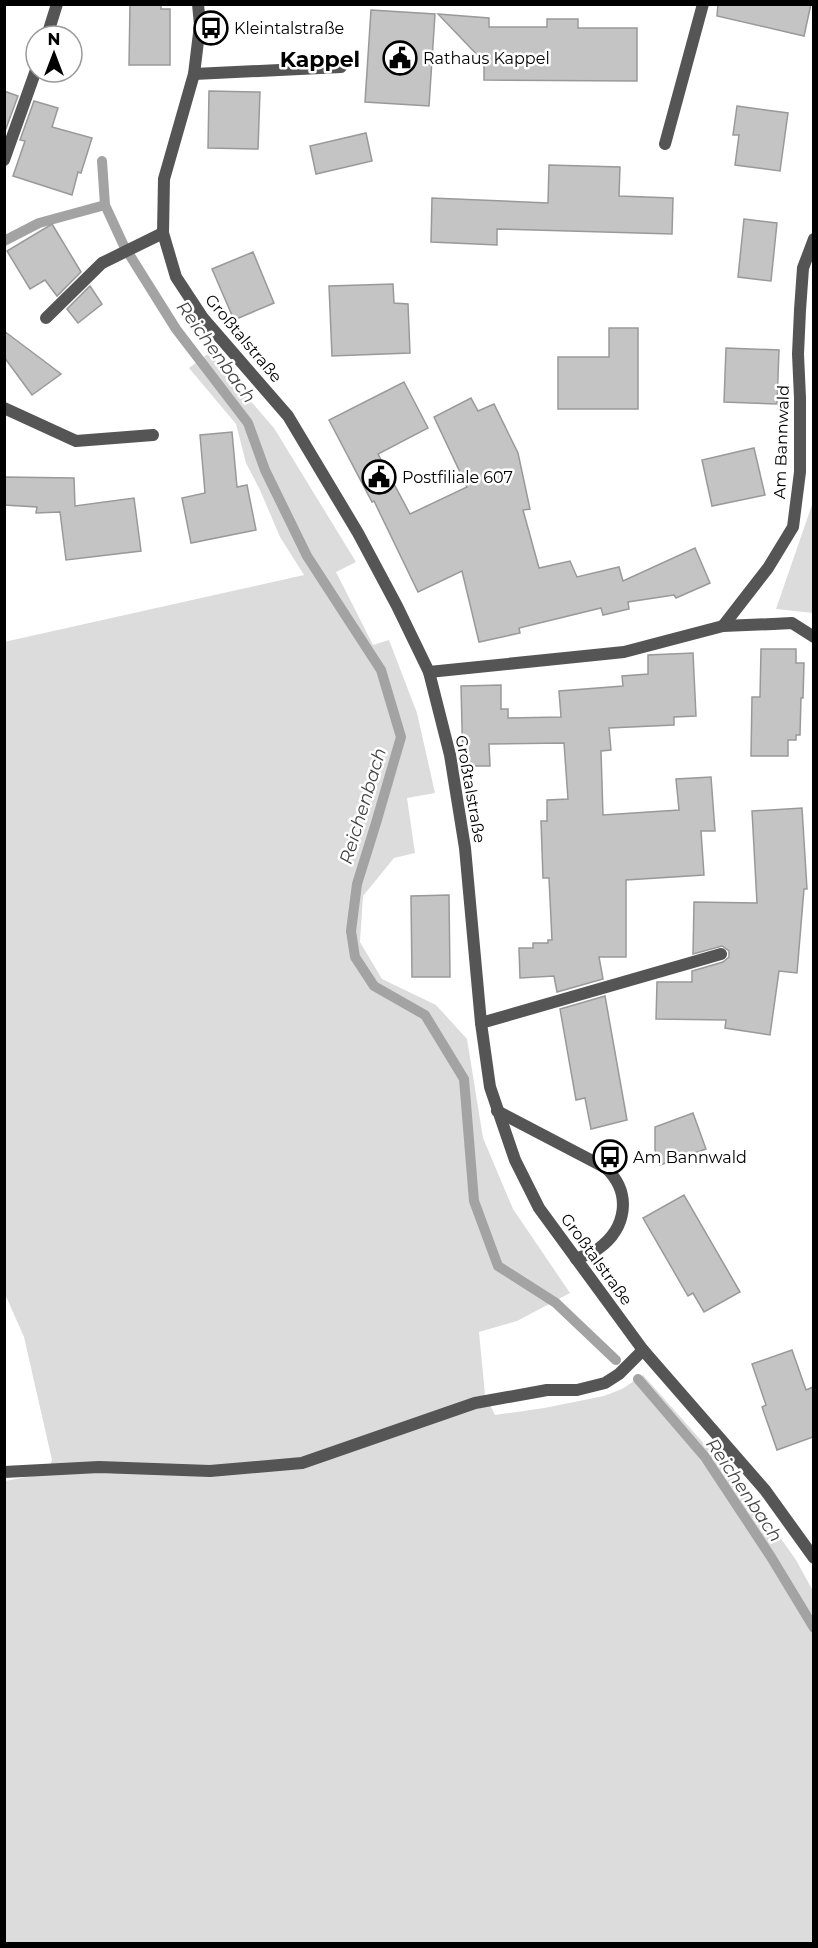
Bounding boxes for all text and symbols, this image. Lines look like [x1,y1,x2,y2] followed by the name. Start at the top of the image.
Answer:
[193,10,229,46] bus stop icon: Kleintalstraße
[234,19,344,38] place label: Kleintalstraße
[24,24,84,84] north arrow
[48,30,60,49] text: N
[382,40,418,76] public building icon: Rathaus Kappel
[280,46,360,73] district label: Kappel
[423,49,550,68] place label: Rathaus Kappel
[201,290,286,386] street label: Großtalstraße
[172,297,260,407] water label: Reichenbach
[770,385,793,499] street label: Am Bannwald
[361,459,397,495] public building icon: Postfiliale 607
[402,468,513,487] place label: Postfiliale 607
[452,734,489,844] street label: Großtalstraße
[335,745,391,867] water label: Reichenbach
[592,1139,628,1175] bus stop icon: Am Bannwald
[633,1148,747,1167] place label: Am Bannwald
[557,1210,636,1309] street label: Großtalstraße
[701,1434,787,1546] water label: Reichenbach

